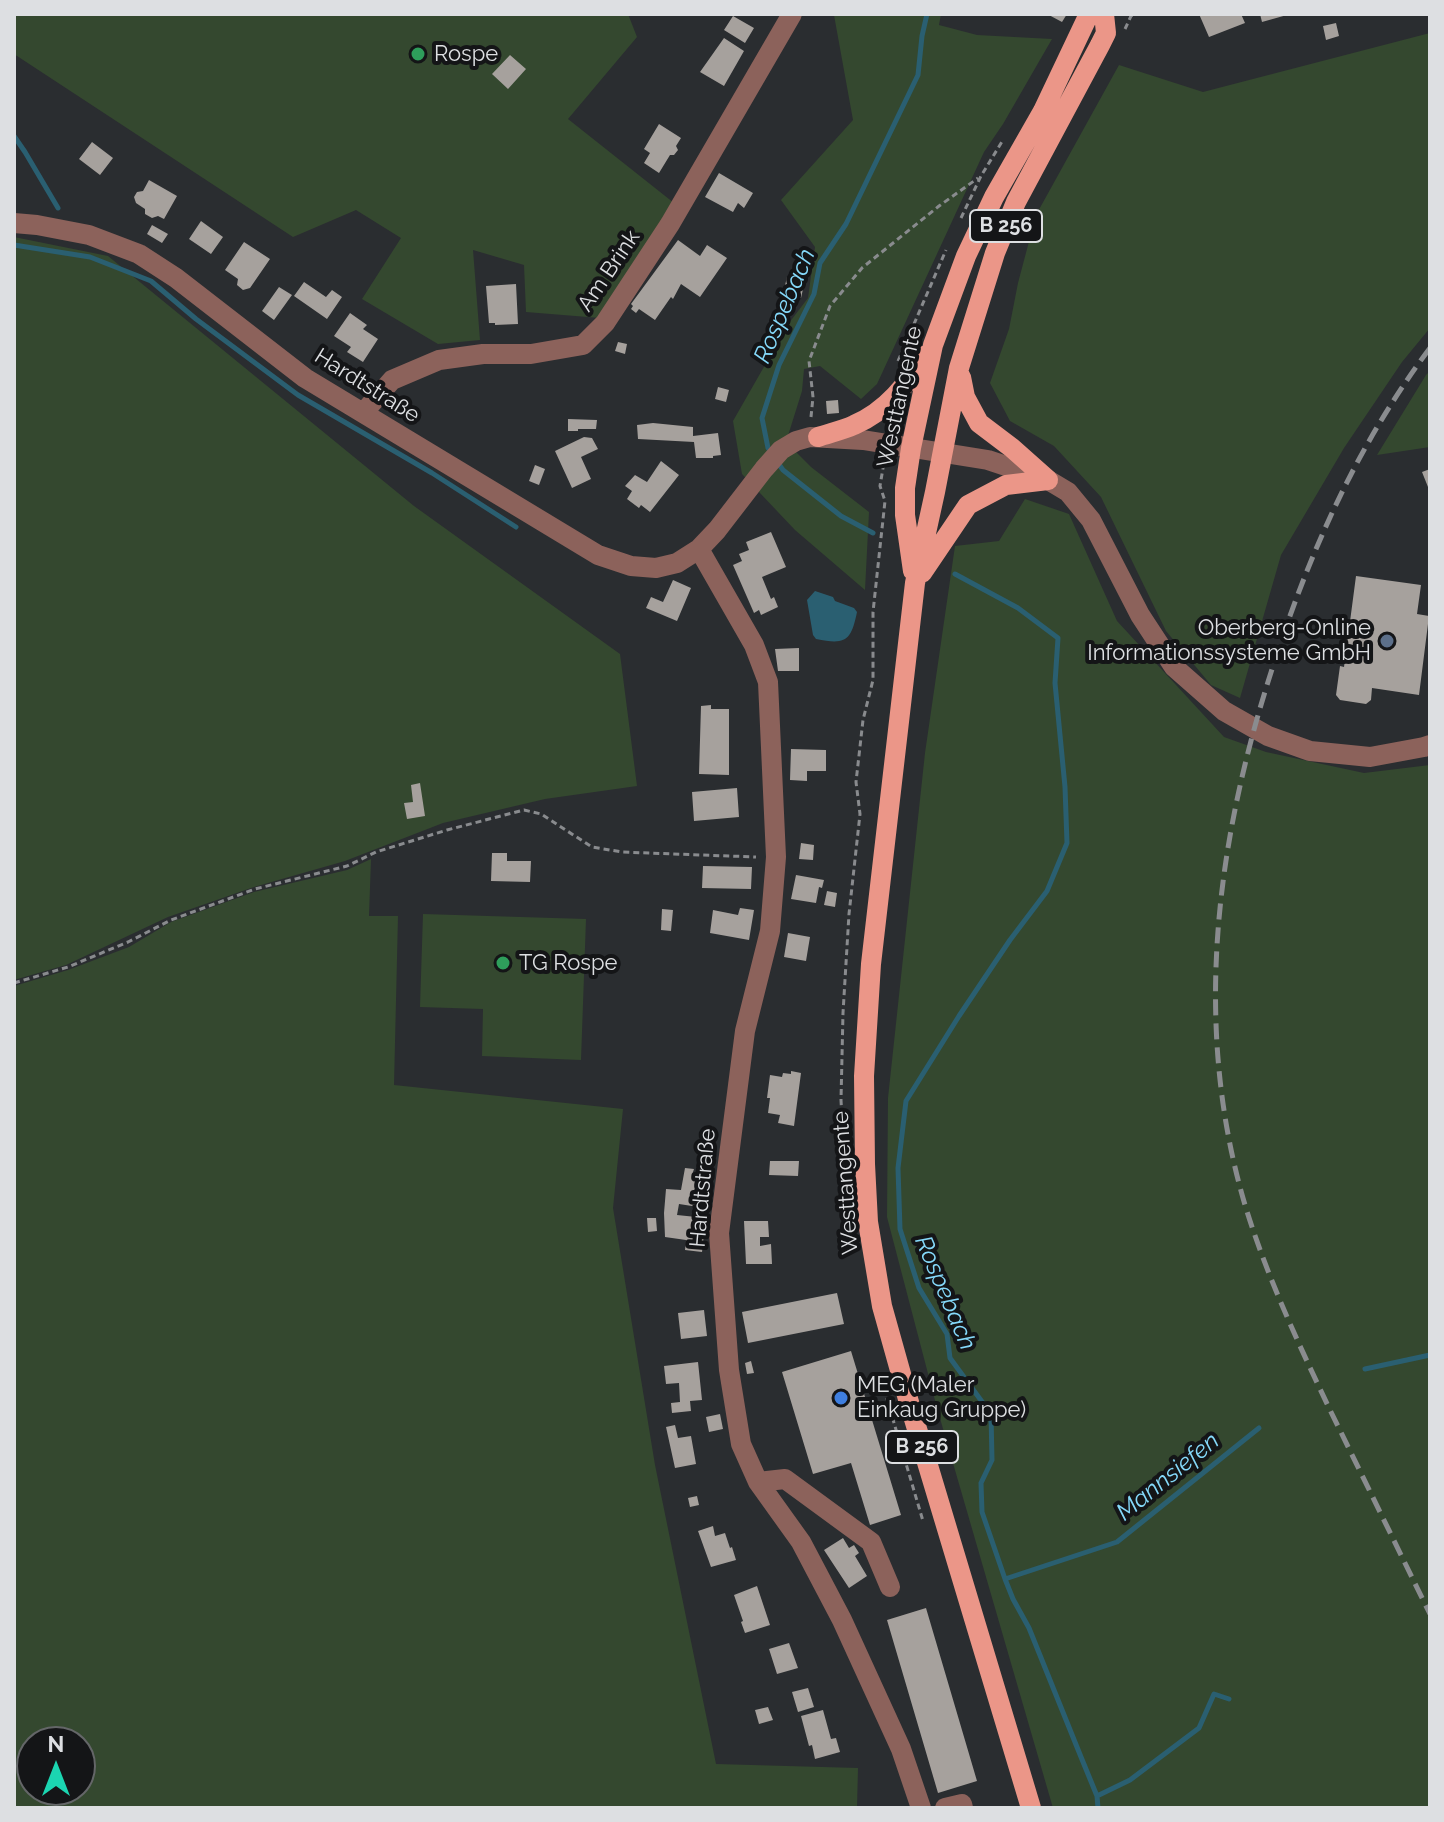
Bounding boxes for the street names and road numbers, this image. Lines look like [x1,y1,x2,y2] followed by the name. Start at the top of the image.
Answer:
[970,210,1042,242] road number: B 256
[572,225,646,317] street label: Am Brink
[872,324,928,470] street label: Westtangente
[309,343,425,429] street label: Hardtstraße
[828,1110,864,1256] street label: Westtangente
[685,1127,721,1249] street label: Hardtstraße
[886,1431,958,1463] road number: B 256

